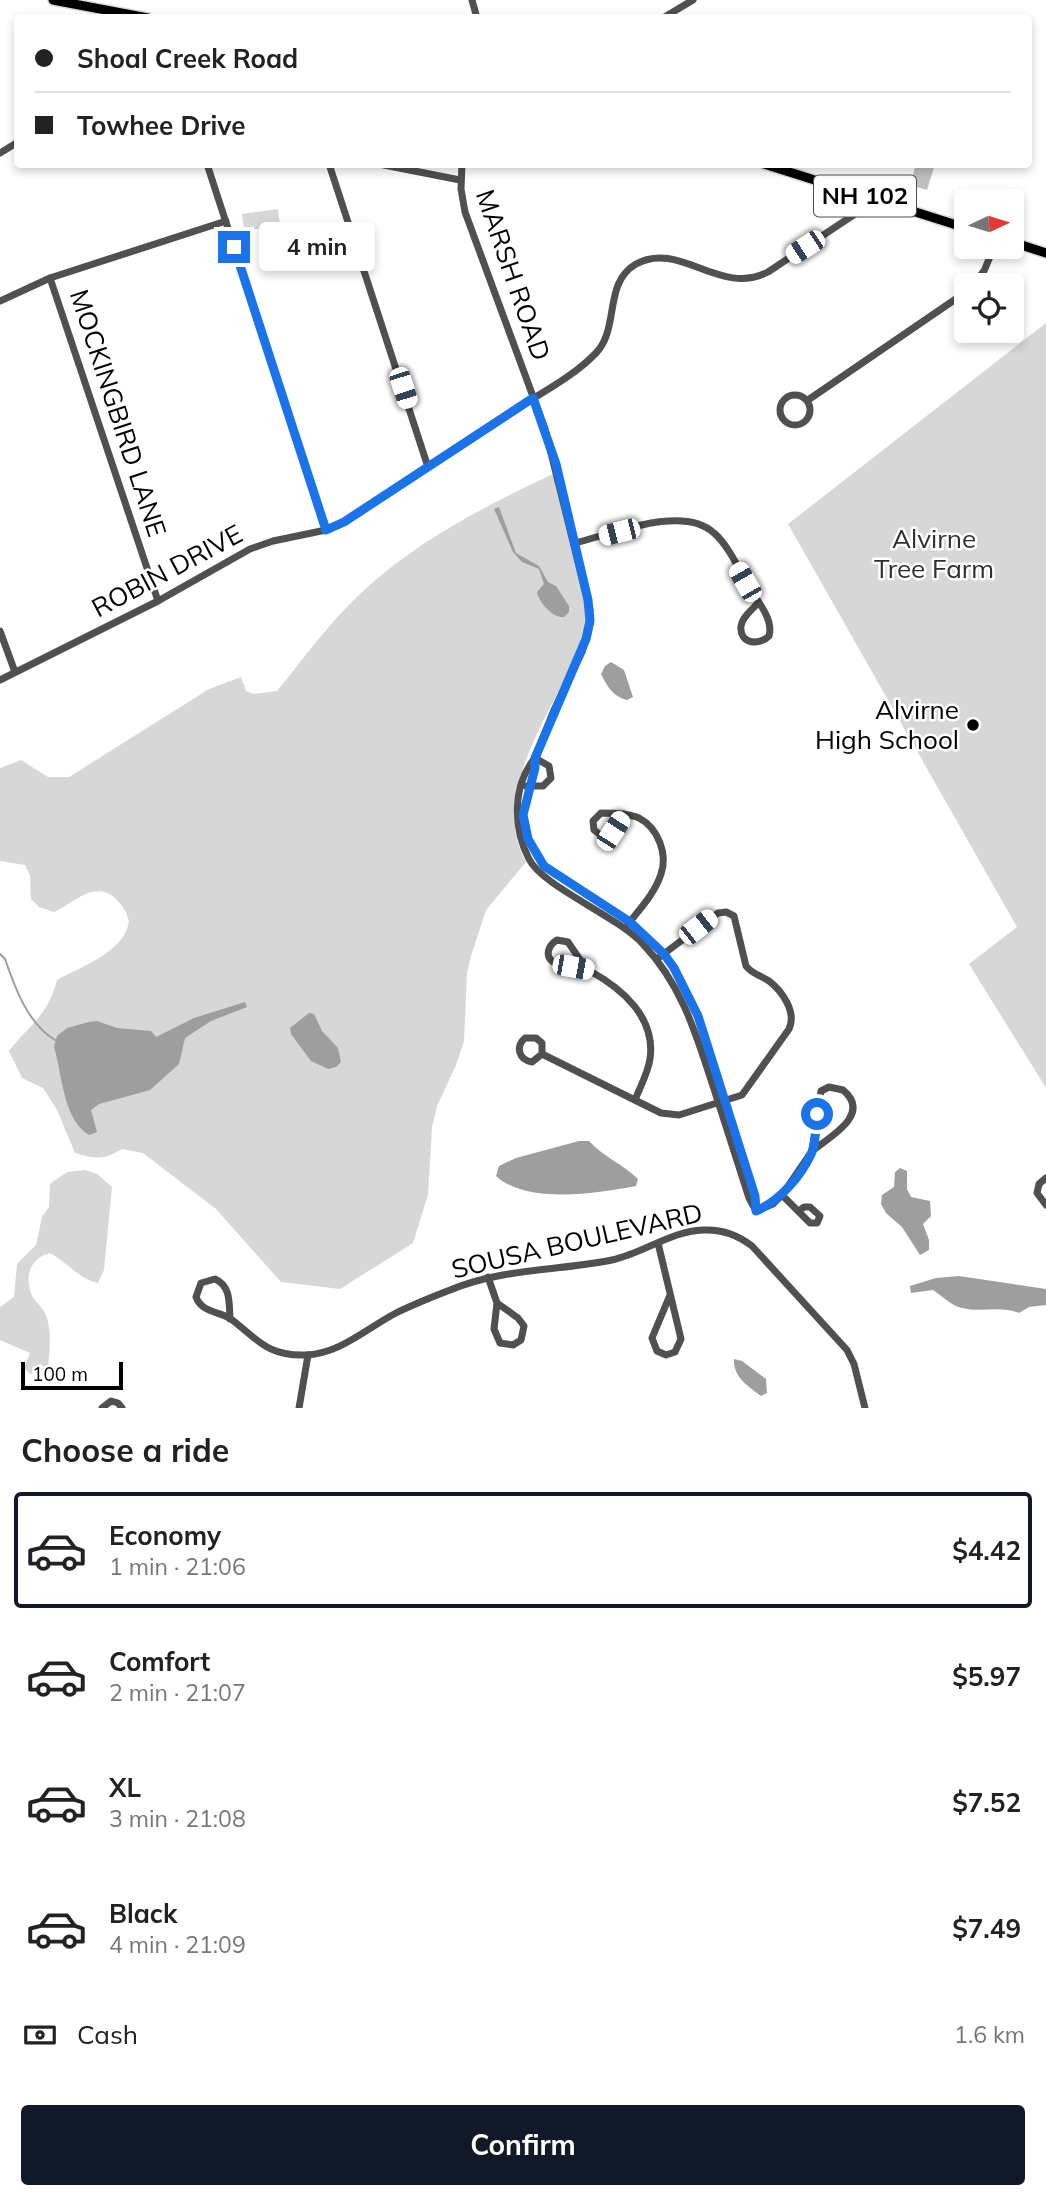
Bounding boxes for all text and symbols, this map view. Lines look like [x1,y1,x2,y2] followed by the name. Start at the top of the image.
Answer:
[77,42,298,75] text: Shoal Creek Road
[77,109,245,142] text: Towhee Drive
[814,176,916,216] road number: NH 102
[469,185,558,365] street label: MARSH ROAD
[954,189,1024,259] north arrow
[954,189,1024,343] map controls
[258,222,374,272] callout: 4 min
[782,227,829,267] car
[218,231,250,263] route end
[287,232,347,261] text: 4 min
[954,273,1024,343] button: locate
[63,285,174,541] street label: MOCKINGBIRD LANE
[387,365,420,411] car
[86,517,248,624] street label: ROBIN DRIVE
[597,517,642,547] car
[874,522,994,585] park label: Alvirne Tree Farm
[726,559,765,605] car
[815,693,959,756] place label: Alvirne High School
[965,717,981,733] marker: Alvirne High School
[593,808,634,854] car
[675,906,722,948] car
[551,953,596,981] car
[801,1098,833,1130] route start
[448,1196,706,1285] street label: SOUSA BOULEVARD
[21,1359,122,1391] scale bar
[32,1362,88,1386] text: 100 m
[21,1430,229,1470] text: Choose a ride
[25,1519,88,1582] icon: car
[109,1519,221,1552] text: Economy
[952,1534,1021,1567] text: $4.42
[109,1552,246,1581] text: 1 min · 21:06
[25,1645,88,1708] icon: car
[109,1645,210,1678] text: Comfort
[952,1660,1021,1693] text: $5.97
[109,1678,246,1707] text: 2 min · 21:07
[25,1771,88,1834] icon: car
[109,1771,141,1804] text: XL
[952,1786,1021,1819] text: $7.52
[109,1804,246,1833] text: 3 min · 21:08
[25,1897,88,1960] icon: car
[109,1897,177,1930] text: Black
[952,1912,1021,1945] text: $7.49
[109,1930,246,1959] text: 4 min · 21:09
[21,2016,59,2054] icon: cash
[77,2018,138,2051] text: Cash
[954,2020,1025,2049] text: 1.6 km
[21,2105,1025,2185] button: Confirm

